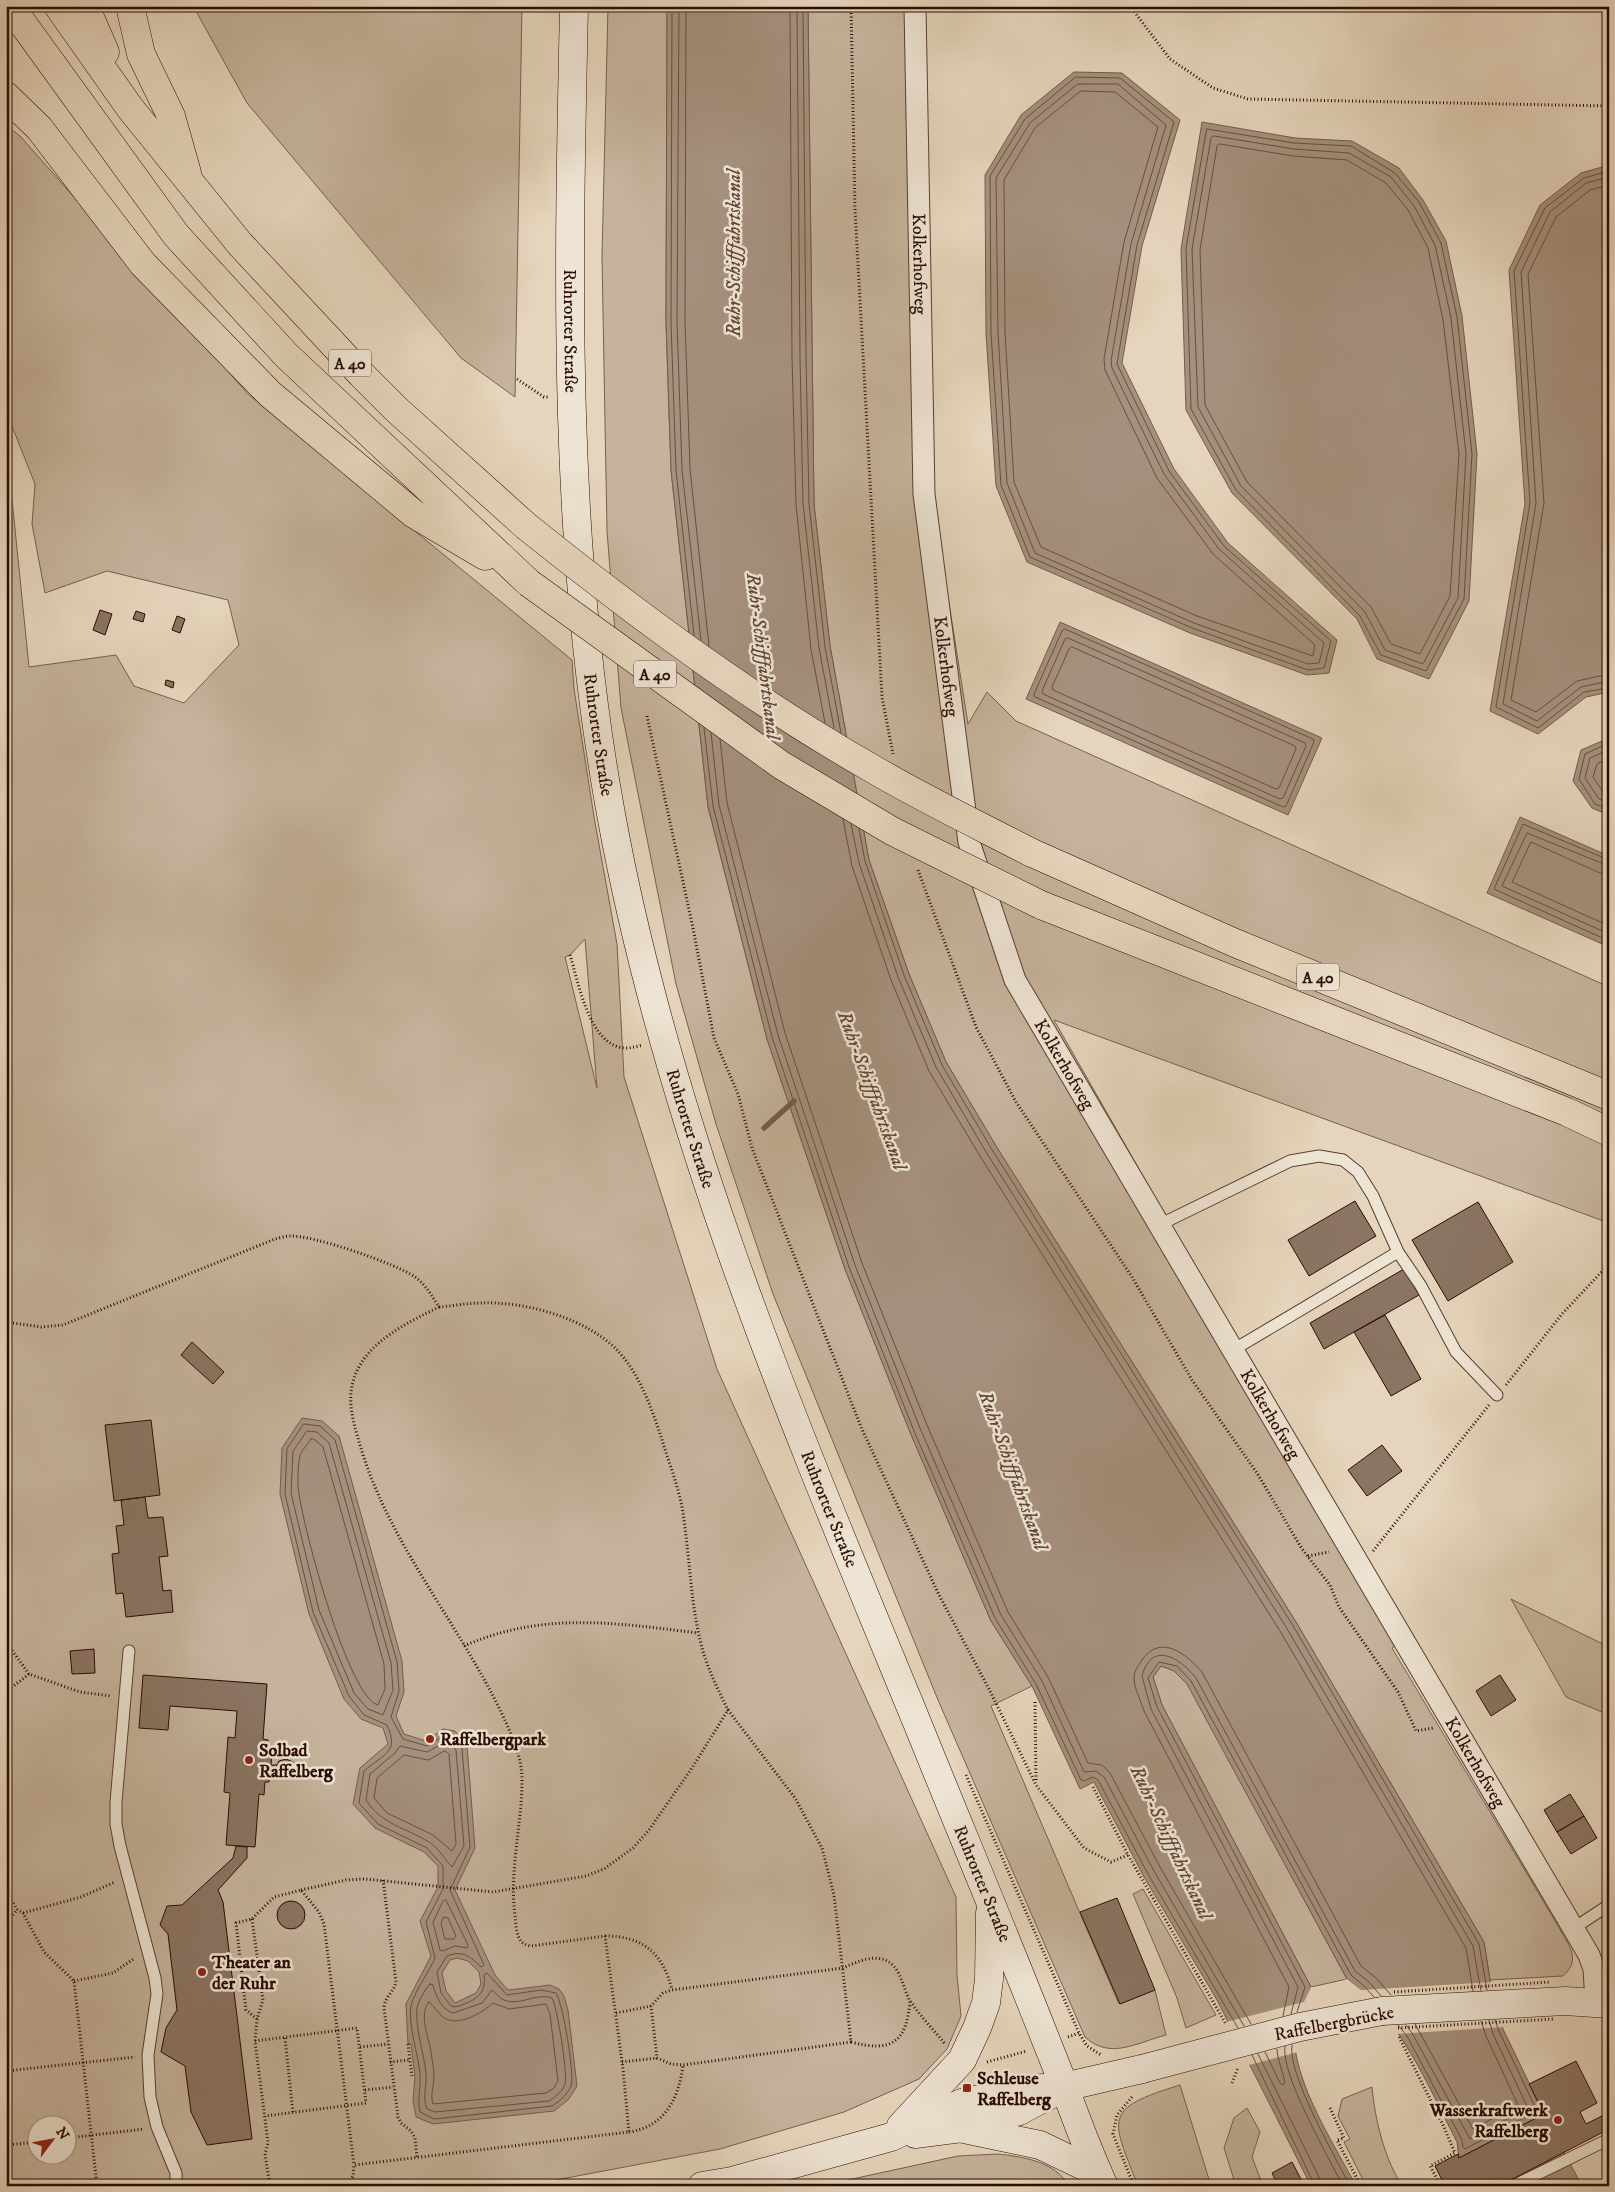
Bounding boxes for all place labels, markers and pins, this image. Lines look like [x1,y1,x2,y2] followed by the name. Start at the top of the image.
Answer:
[440,1729,547,1751] place label: Raffelbergpark
[424,1733,436,1745] marker: Raffelbergpark
[259,1740,334,1783] place label: Solbad Raffelberg
[243,1754,255,1766] marker: Solbad Raffelberg
[211,1952,292,1995] place label: Theater an der Ruhr
[196,1966,208,1978] marker: Theater an der Ruhr
[977,2068,1052,2111] place label: Schleuse Raffelberg
[961,2082,973,2094] marker: Schleuse Raffelberg
[1429,2100,1549,2143] place label: Wasserkraftwerk Raffelberg
[1552,2114,1564,2126] marker: Wasserkraftwerk Raffelberg

